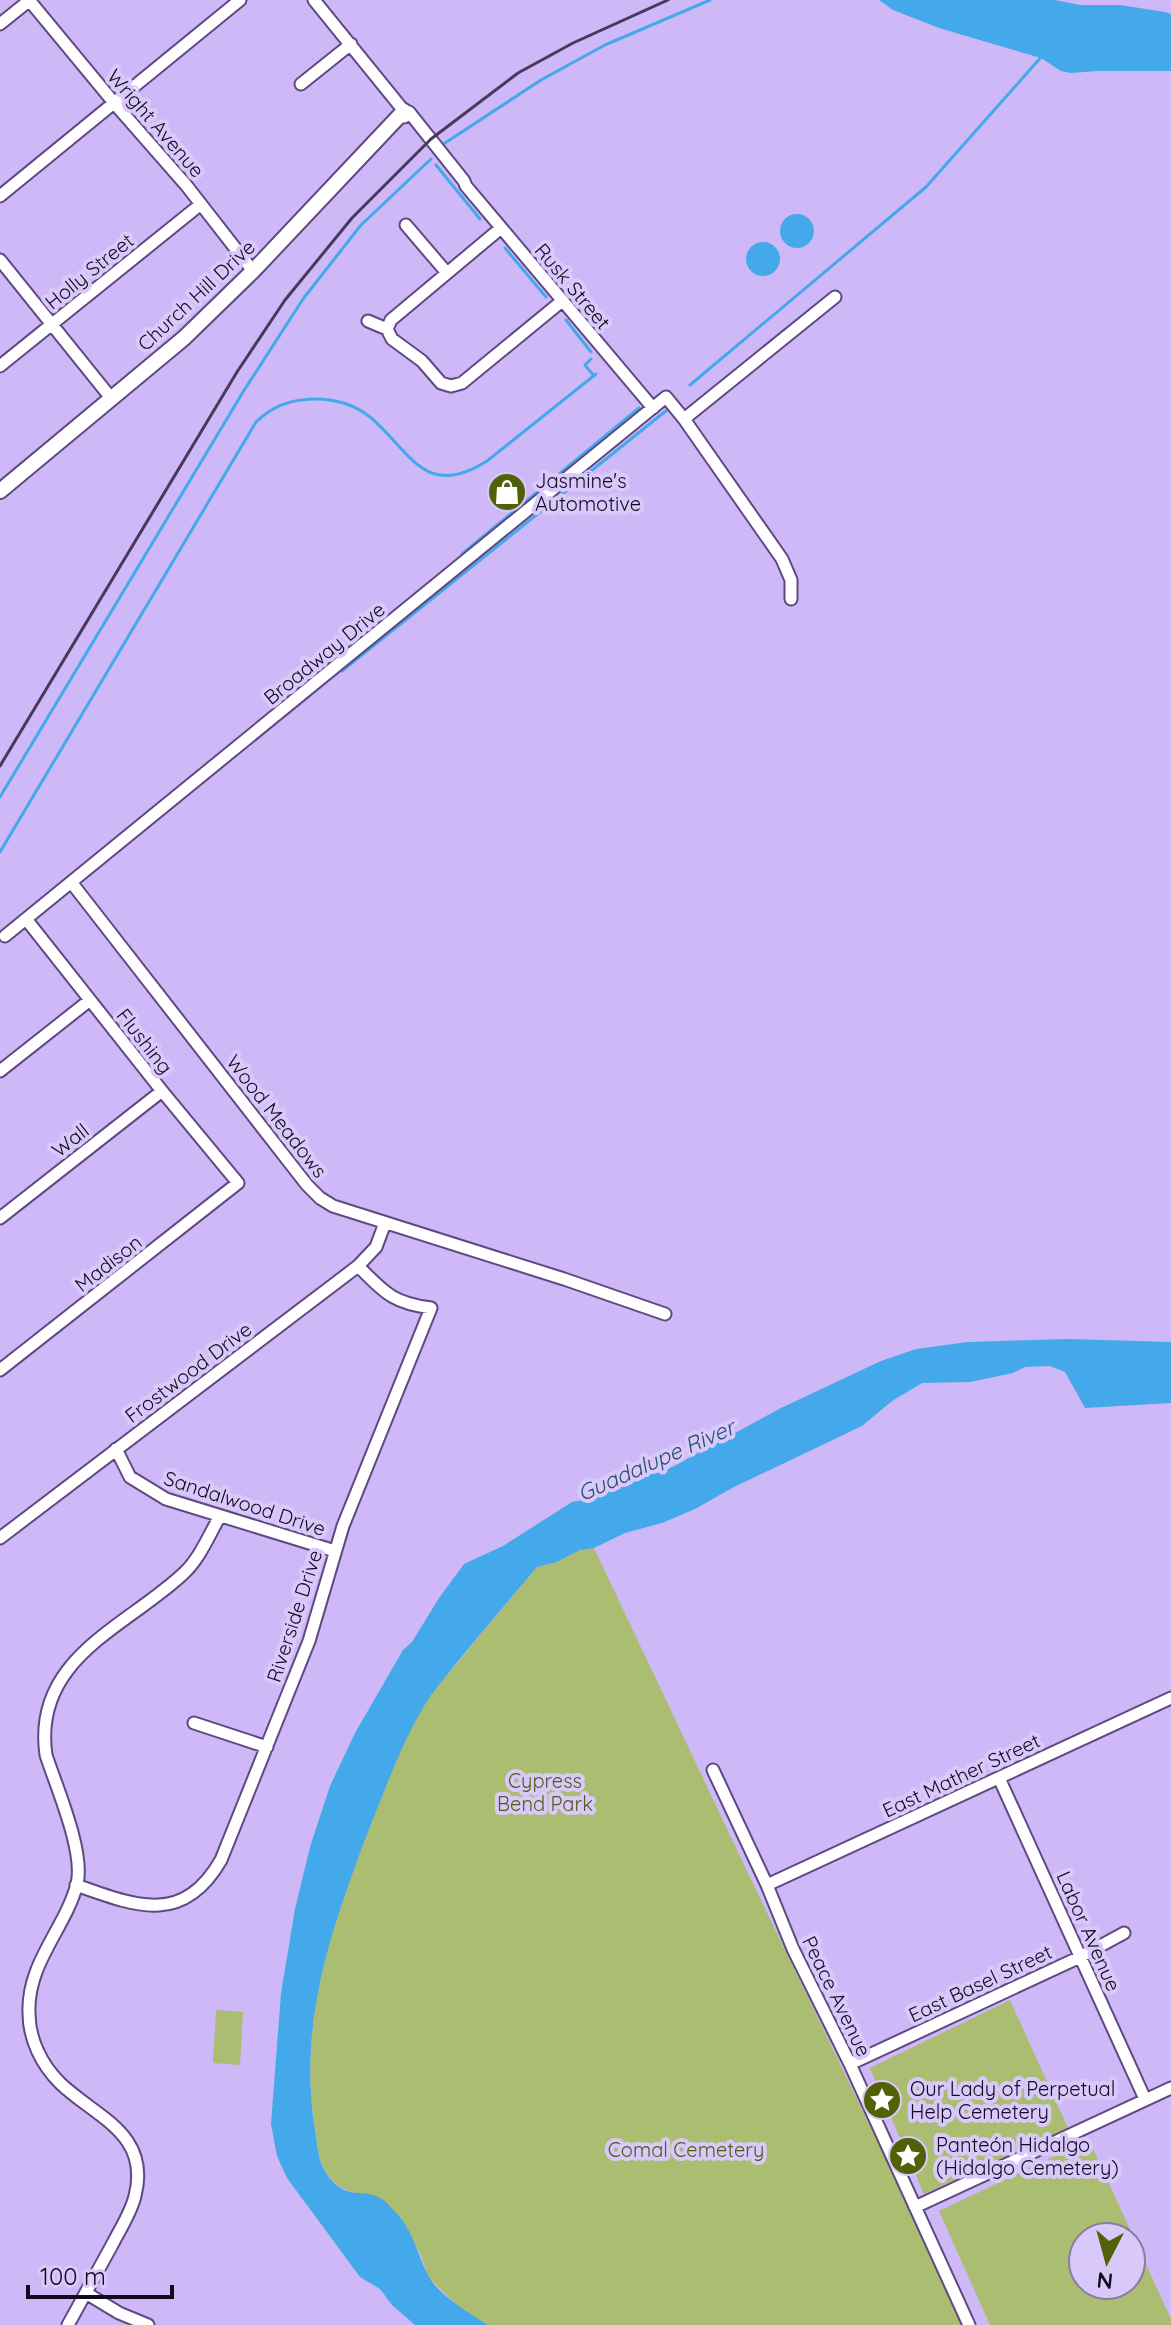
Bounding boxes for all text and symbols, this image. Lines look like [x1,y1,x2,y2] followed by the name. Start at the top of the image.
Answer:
[102,64,210,182] street label: Wright Avenue
[40,228,139,314] street label: Holly Street
[132,234,260,356] street label: Church Hill Drive
[530,238,616,334] street label: Rusk Street
[535,468,641,516] place label: Jasmine's Automotive
[486,471,528,513] shop icon: Jasmine's Automotive
[258,596,390,710] street label: Broadway Drive
[112,1003,178,1079] street label: Flushing
[221,1049,333,1183] street label: Wood Meadows
[46,1118,94,1162] street label: Wall
[70,1229,146,1297] street label: Madison
[120,1316,256,1428] street label: Frostwood Drive
[573,1412,741,1507] water label: Guadalupe River
[161,1465,329,1541] street label: Sandalwood Drive
[261,1547,327,1685] street label: Riverside Drive
[878,1727,1044,1822] street label: East Mather Street
[497,1768,593,1816] park label: Cypress Bend Park
[1051,1867,1127,1995] street label: Labor Avenue
[797,1932,877,2060] street label: Peace Avenue
[904,1939,1056,2027] street label: East Basel Street
[910,2076,1115,2124] place label: Our Lady of Perpetual Help Cemetery
[861,2079,903,2121] place icon: Our Lady of Perpetual Help Cemetery
[936,2132,1119,2180] place label: Panteón Hidalgo (Hidalgo Cemetery)
[887,2135,929,2177] place icon: Panteón Hidalgo (Hidalgo Cemetery)
[608,2137,764,2162] park label: Comal Cemetery
[1067,2221,1147,2301] north arrow
[28,2249,172,2299] scale bar
[40,2261,106,2291] text: 100 m
[1095,2266,1114,2296] text: N

